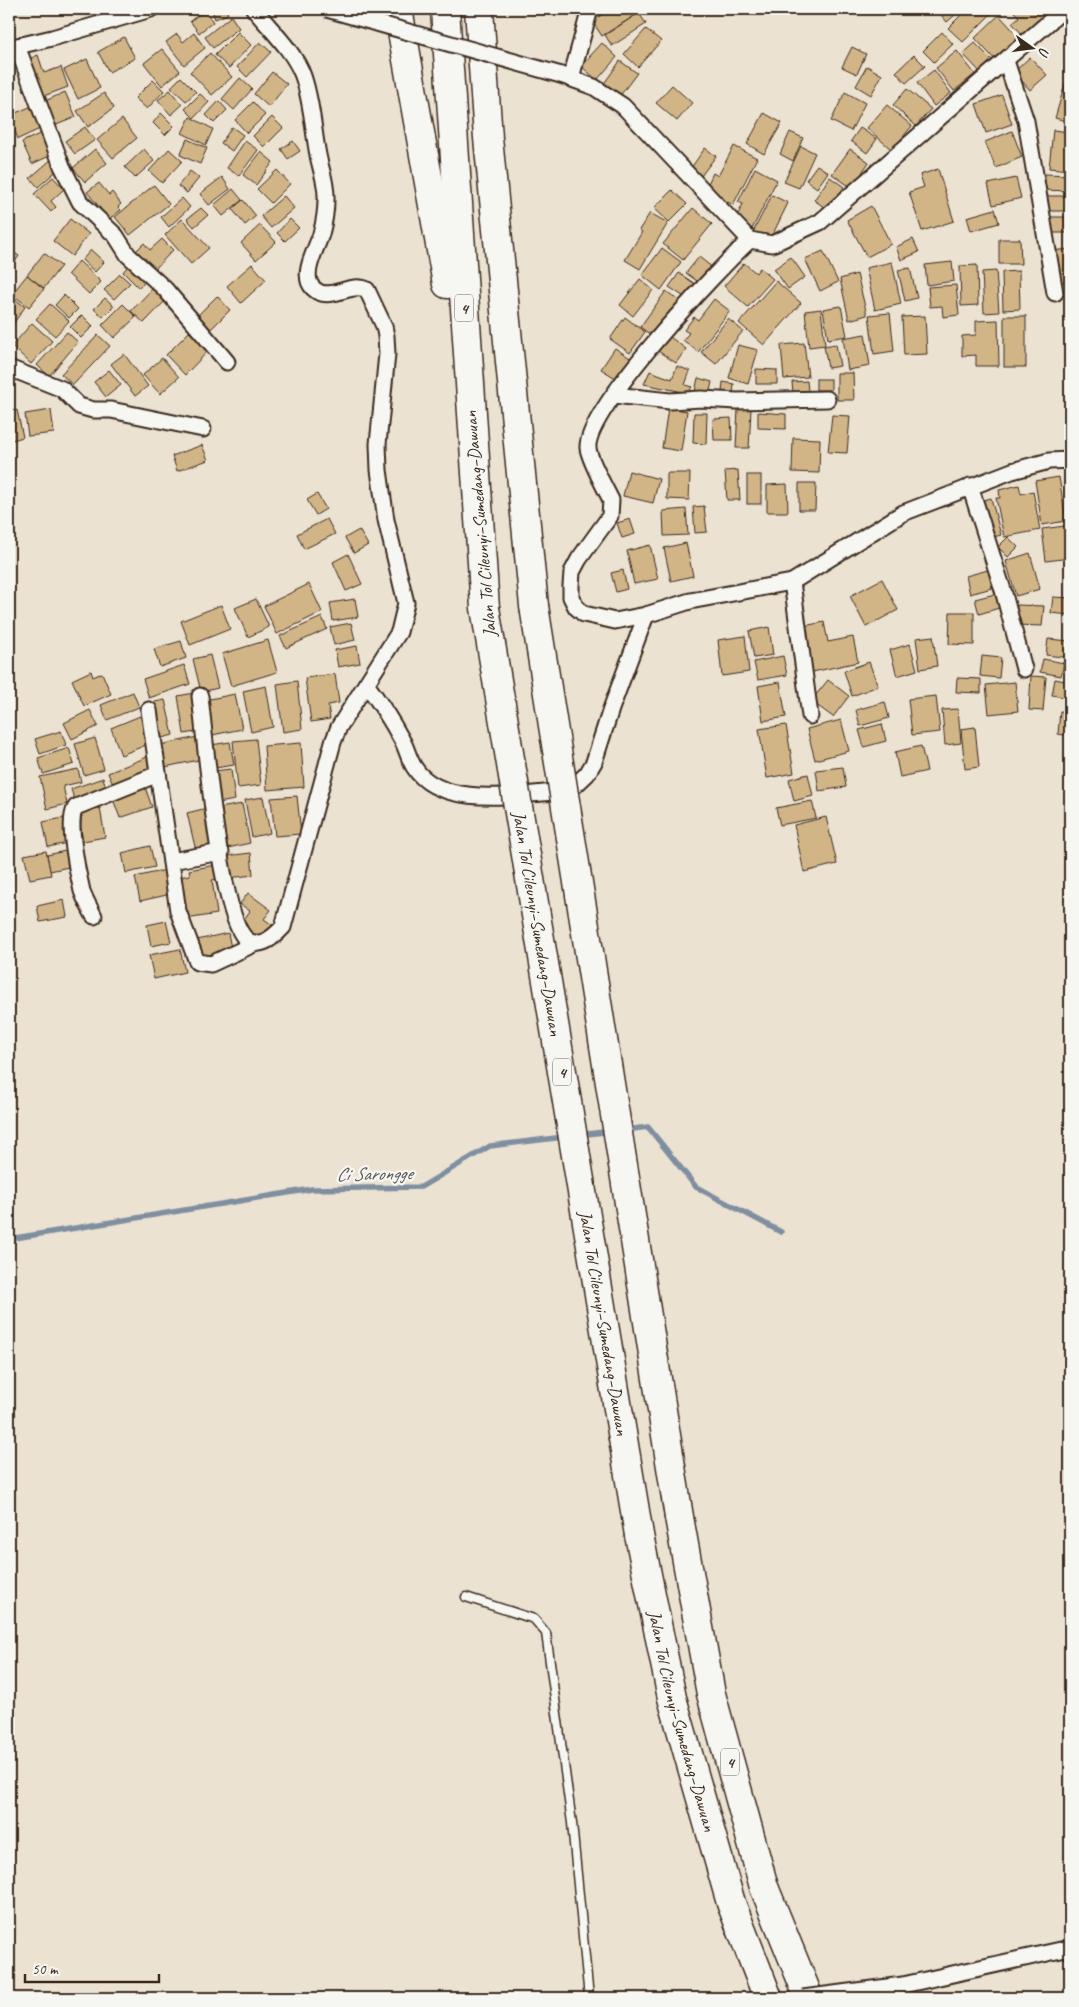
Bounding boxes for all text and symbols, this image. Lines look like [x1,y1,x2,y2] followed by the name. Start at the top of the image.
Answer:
[1006,22,1056,72] north arrow
[1034,46,1053,60] text: U
[455,294,473,322] road number: 4
[459,409,501,639] street label: Jalan Tol Cileunyi–Sumedang–Dawuan
[508,809,567,1038] street label: Jalan Tol Cileunyi–Sumedang–Dawuan
[553,1058,571,1086] road number: 4
[336,1161,415,1187] water label: Ci Sarongge
[574,1208,633,1438] street label: Jalan Tol Cileunyi–Sumedang–Dawuan
[643,1608,721,1835] street label: Jalan Tol Cileunyi–Sumedang–Dawuan
[721,1748,739,1775] road number: 4
[25,1952,159,1984] scale bar
[32,1960,59,1979] text: 50 m

